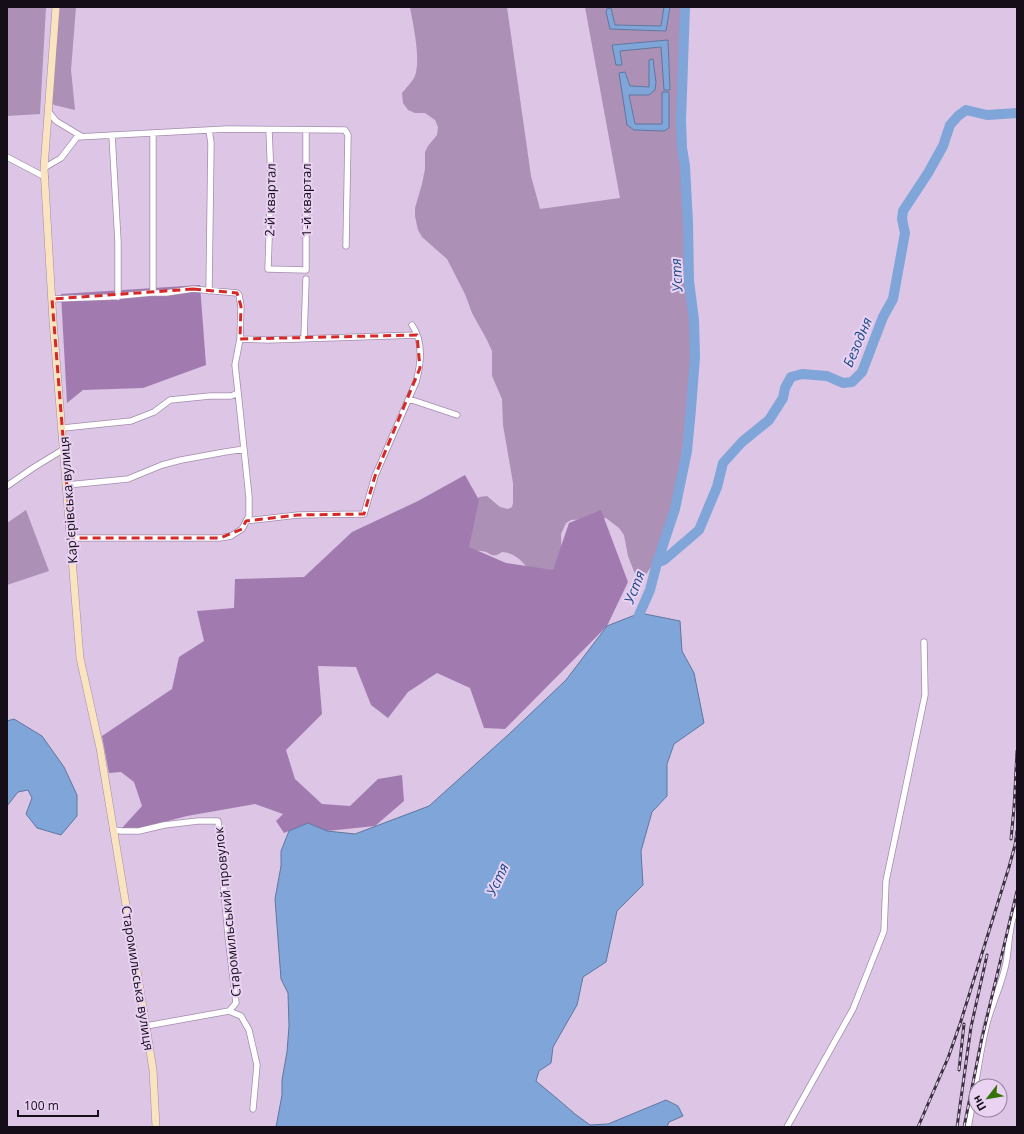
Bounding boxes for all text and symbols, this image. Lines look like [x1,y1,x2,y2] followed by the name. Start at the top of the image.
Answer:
[260,163,280,237] street label: 2-й квартал
[297,163,315,237] street label: 1-й квартал
[666,258,686,293] water label: Устя
[838,314,876,370] water label: Безодня
[55,436,81,564] street label: Кар'єрівська вулиця
[619,568,649,607] water label: Устя
[209,826,245,998] street label: Старомильський провулок
[481,860,513,899] water label: Устя
[118,904,158,1052] street label: Старомильська вулиця
[968,1078,1008,1118] north arrow
[18,1092,98,1118] scale bar
[969,1093,989,1114] text: Пн
[24,1097,59,1114] text: 100 m

